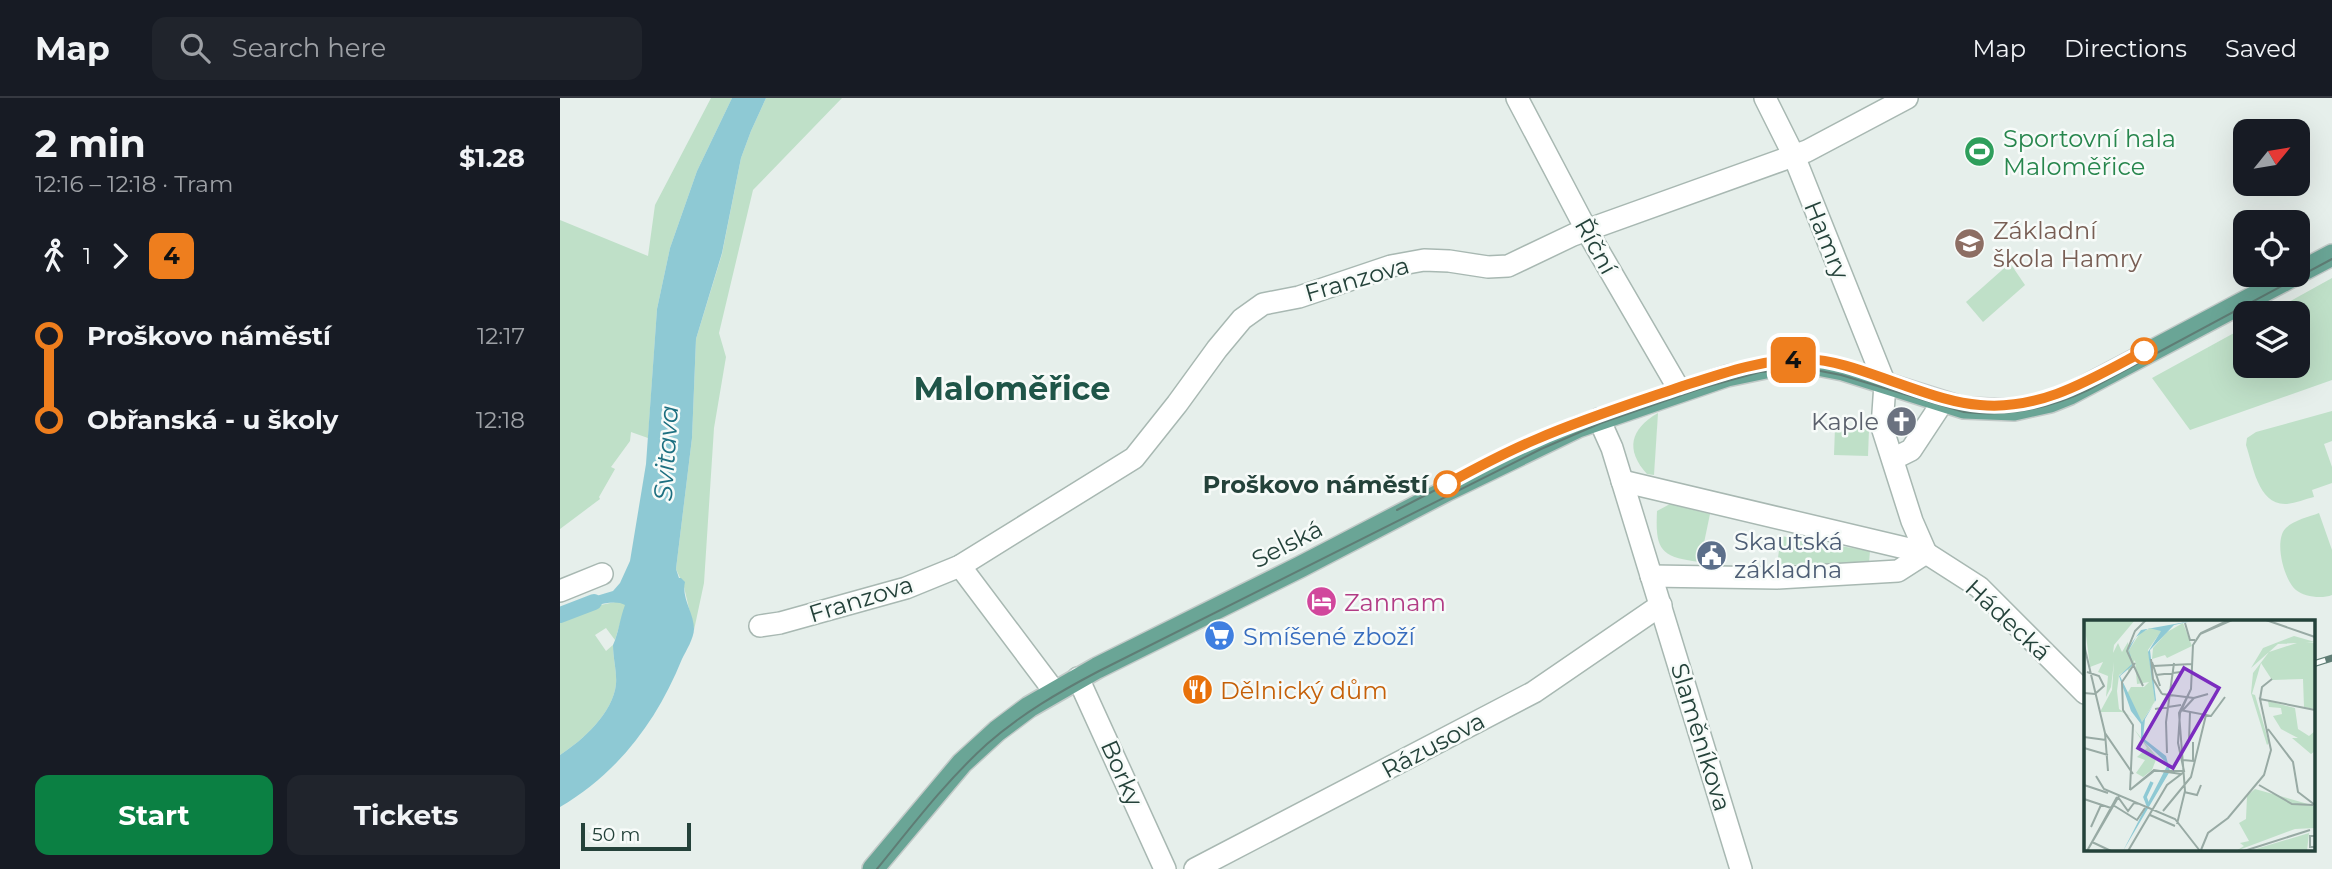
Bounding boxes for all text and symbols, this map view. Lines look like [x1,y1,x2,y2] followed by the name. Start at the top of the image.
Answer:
[152,17,642,80] search box
[35,28,110,68] text: Map
[176,29,214,67] icon: search
[232,32,386,64] text: Search here
[1973,34,2026,63] text: Map
[2064,34,2187,63] text: Directions
[2225,34,2297,63] text: Saved
[2233,119,2310,196] north arrow
[2233,119,2310,378] map controls
[35,120,146,167] text: 2 min
[2003,124,2176,181] place label: Sportovní hala Maloměřice
[1963,135,1997,169] sports icon: Sportovní hala Maloměřice
[459,142,525,174] text: $1.28
[35,170,233,198] text: 12:16 – 12:18 · Tram
[1798,197,1856,283] street label: Hamry
[2233,210,2310,287] button: locate
[1569,213,1624,281] street label: Říční
[1993,216,2142,273] place label: Základní škola Hamry
[1953,227,1987,261] school or university icon: Základní škola Hamry
[35,237,73,275] icon: walk
[101,237,139,275] icon: forward
[163,241,180,270] text: 4
[83,242,91,270] text: 1
[1301,250,1413,308] street label: Franzova
[2233,301,2310,378] button: layers
[87,320,331,352] text: Proškovo náměstí
[477,322,525,350] text: 12:17
[1770,337,1816,383] line badge: 4
[2131,338,2157,364] unlabelled marker
[1785,345,1801,374] text: 4
[914,369,1110,408] district label: Maloměřice
[87,404,338,436] text: Obřanská - u školy
[647,404,685,502] water label: Svitava
[1885,404,1919,438] church icon: Kaple
[476,406,525,434] text: 12:18
[1811,407,1879,436] place label: Kaple
[1203,470,1430,499] place label: Proškovo náměstí
[1434,471,1460,497] marker: Proškovo náměstí
[1247,514,1327,574] street label: Selská
[1734,527,1843,584] place label: Skautská základna
[1694,538,1728,572] public building icon: Skautská základna
[805,569,917,629] street label: Franzova
[1959,573,2057,667] street label: Hádecká
[1304,585,1338,619] hotel icon: Zannam
[1344,588,1446,617] place label: Zannam
[1203,619,1237,653] supermarket icon: Smíšené zboží
[2084,620,2315,852] inset map
[1243,622,1417,651] place label: Smíšené zboží
[1665,659,1737,815] street label: Slaměníkova
[1180,673,1214,707] restaurant icon: Dělnický dům
[1220,676,1388,705] place label: Dělnický dům
[1376,706,1490,784] street label: Rázusova
[1095,735,1149,811] street label: Borky
[35,775,273,855] button: Start
[287,775,525,855] button: Tickets
[581,820,691,852] scale bar
[592,823,640,846] text: 50 m

